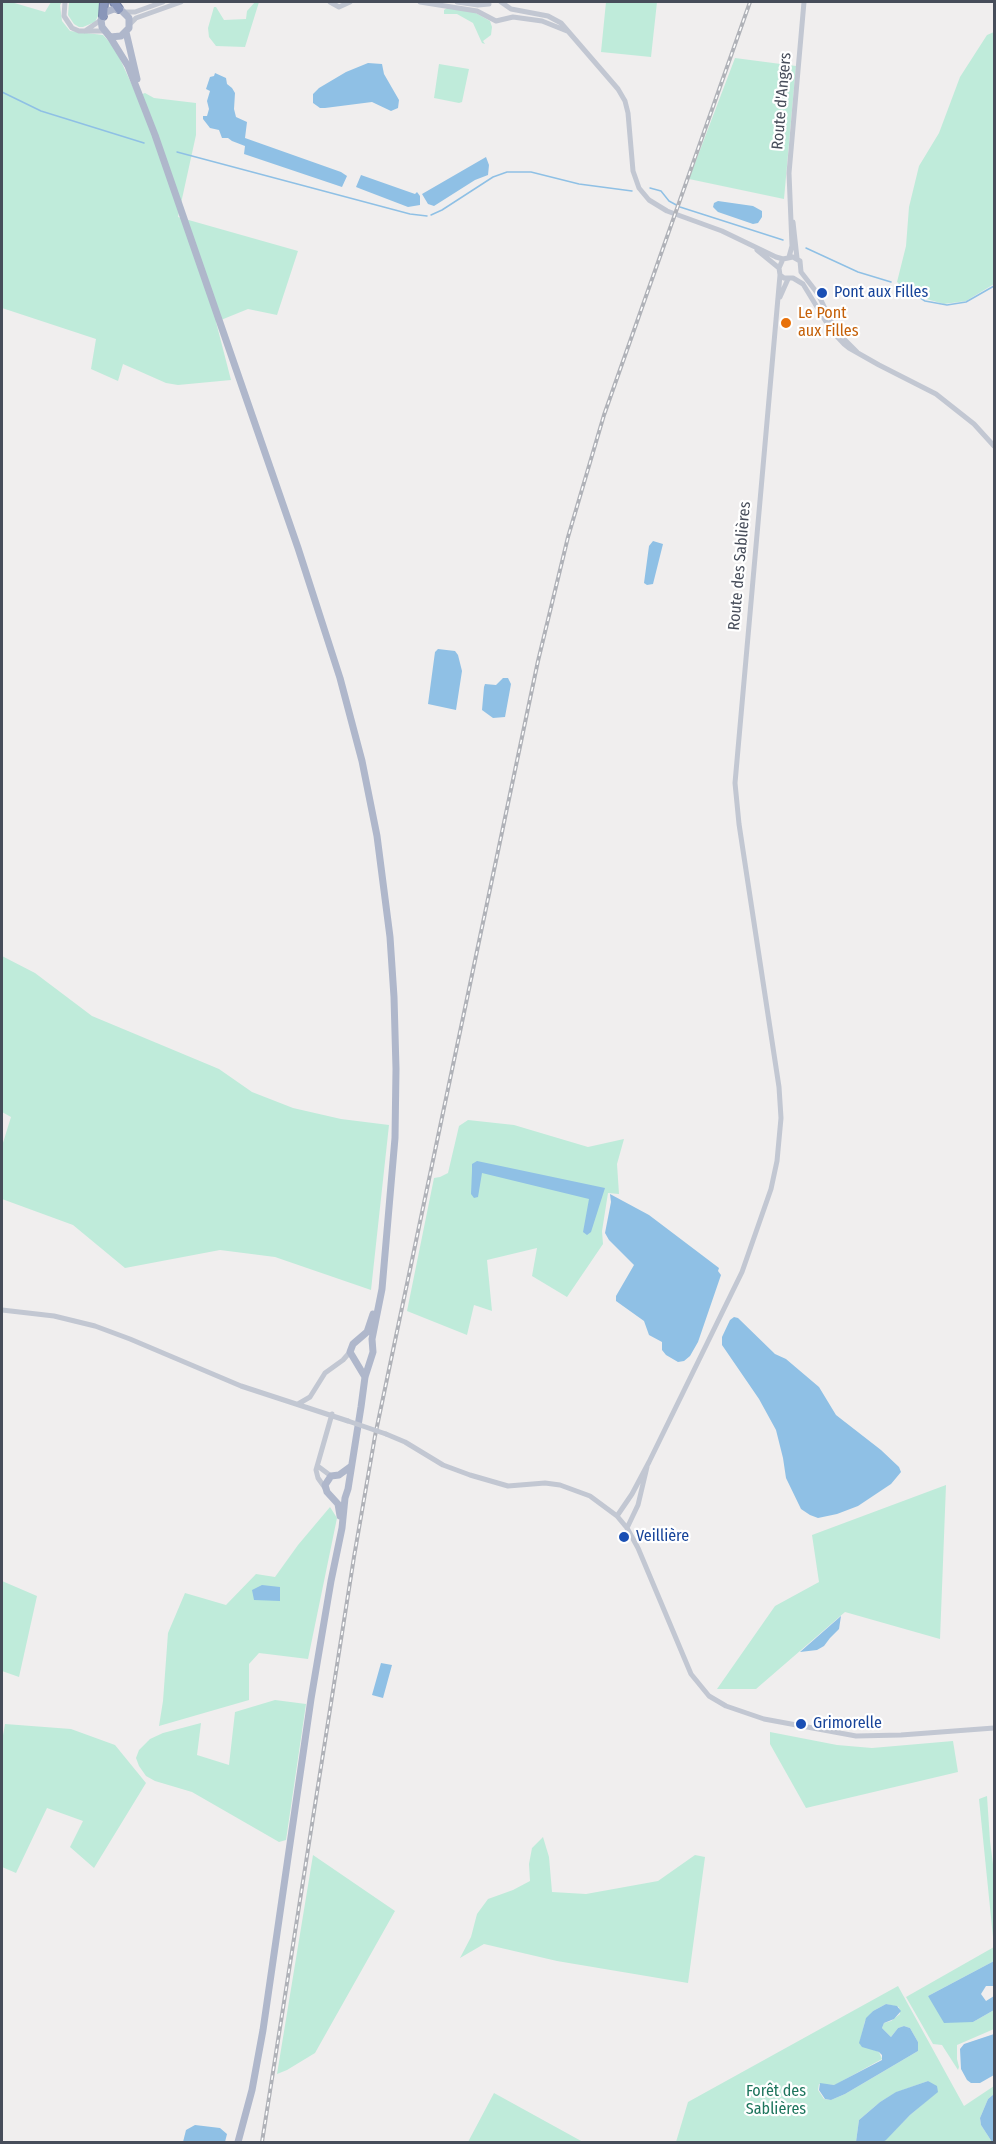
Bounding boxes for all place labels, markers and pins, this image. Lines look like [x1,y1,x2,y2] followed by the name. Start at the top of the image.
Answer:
[834,283,928,303] place label: Pont aux Filles
[815,286,829,300] marker: Pont aux Filles
[798,304,859,342] place label: Le Pont aux Filles
[779,316,793,330] marker: Le Pont aux Filles
[636,1527,689,1547] place label: Veillière
[617,1530,631,1544] marker: Veillière
[813,1714,882,1734] place label: Grimorelle
[794,1717,808,1731] marker: Grimorelle

